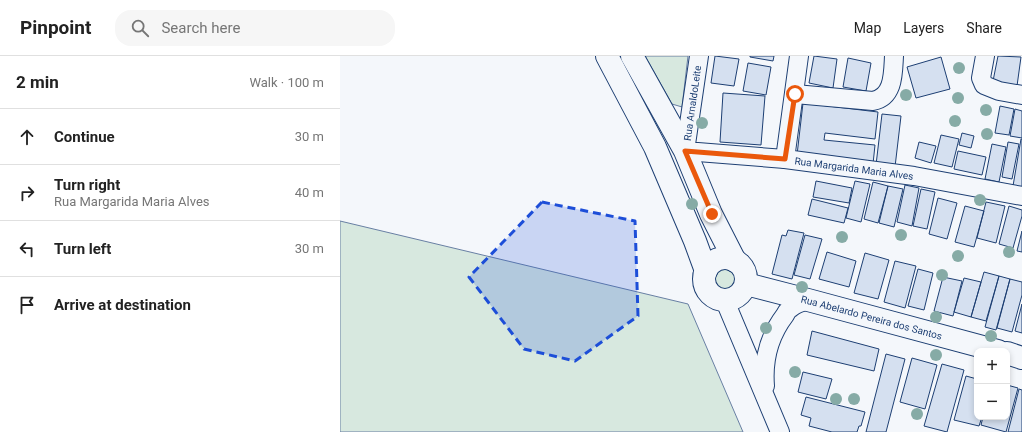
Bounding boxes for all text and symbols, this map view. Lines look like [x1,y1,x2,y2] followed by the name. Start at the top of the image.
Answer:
[115,10,395,46] search box
[20,16,91,39] text: Pinpoint
[129,17,151,39] icon: search
[161,19,240,37] text: Search here
[854,20,881,36] text: Map
[903,20,944,36] text: Layers
[966,20,1002,36] text: Share
[682,65,703,141] street label: Rua ArnaldoLeite
[16,72,59,92] text: 2 min
[249,75,324,90] text: Walk · 100 m
[786,85,804,103] route start
[16,126,38,148] icon: ahead
[54,128,115,146] text: Continue
[295,129,324,144] text: 30 m
[794,155,914,182] street label: Rua Margarida Maria Alves
[54,176,120,194] text: Turn right
[16,182,38,204] icon: right
[295,185,324,200] text: 40 m
[54,194,210,209] text: Rua Margarida Maria Alves
[703,205,721,223] route end
[16,238,38,260] icon: left
[54,240,111,258] text: Turn left
[295,241,324,256] text: 30 m
[800,293,943,342] street label: Rua Abelardo Pereira dos Santos
[16,294,38,316] icon: arrive
[54,296,191,314] text: Arrive at destination
[974,348,1010,420] map controls
[974,348,1010,384] button: +
[974,384,1010,420] button: −

